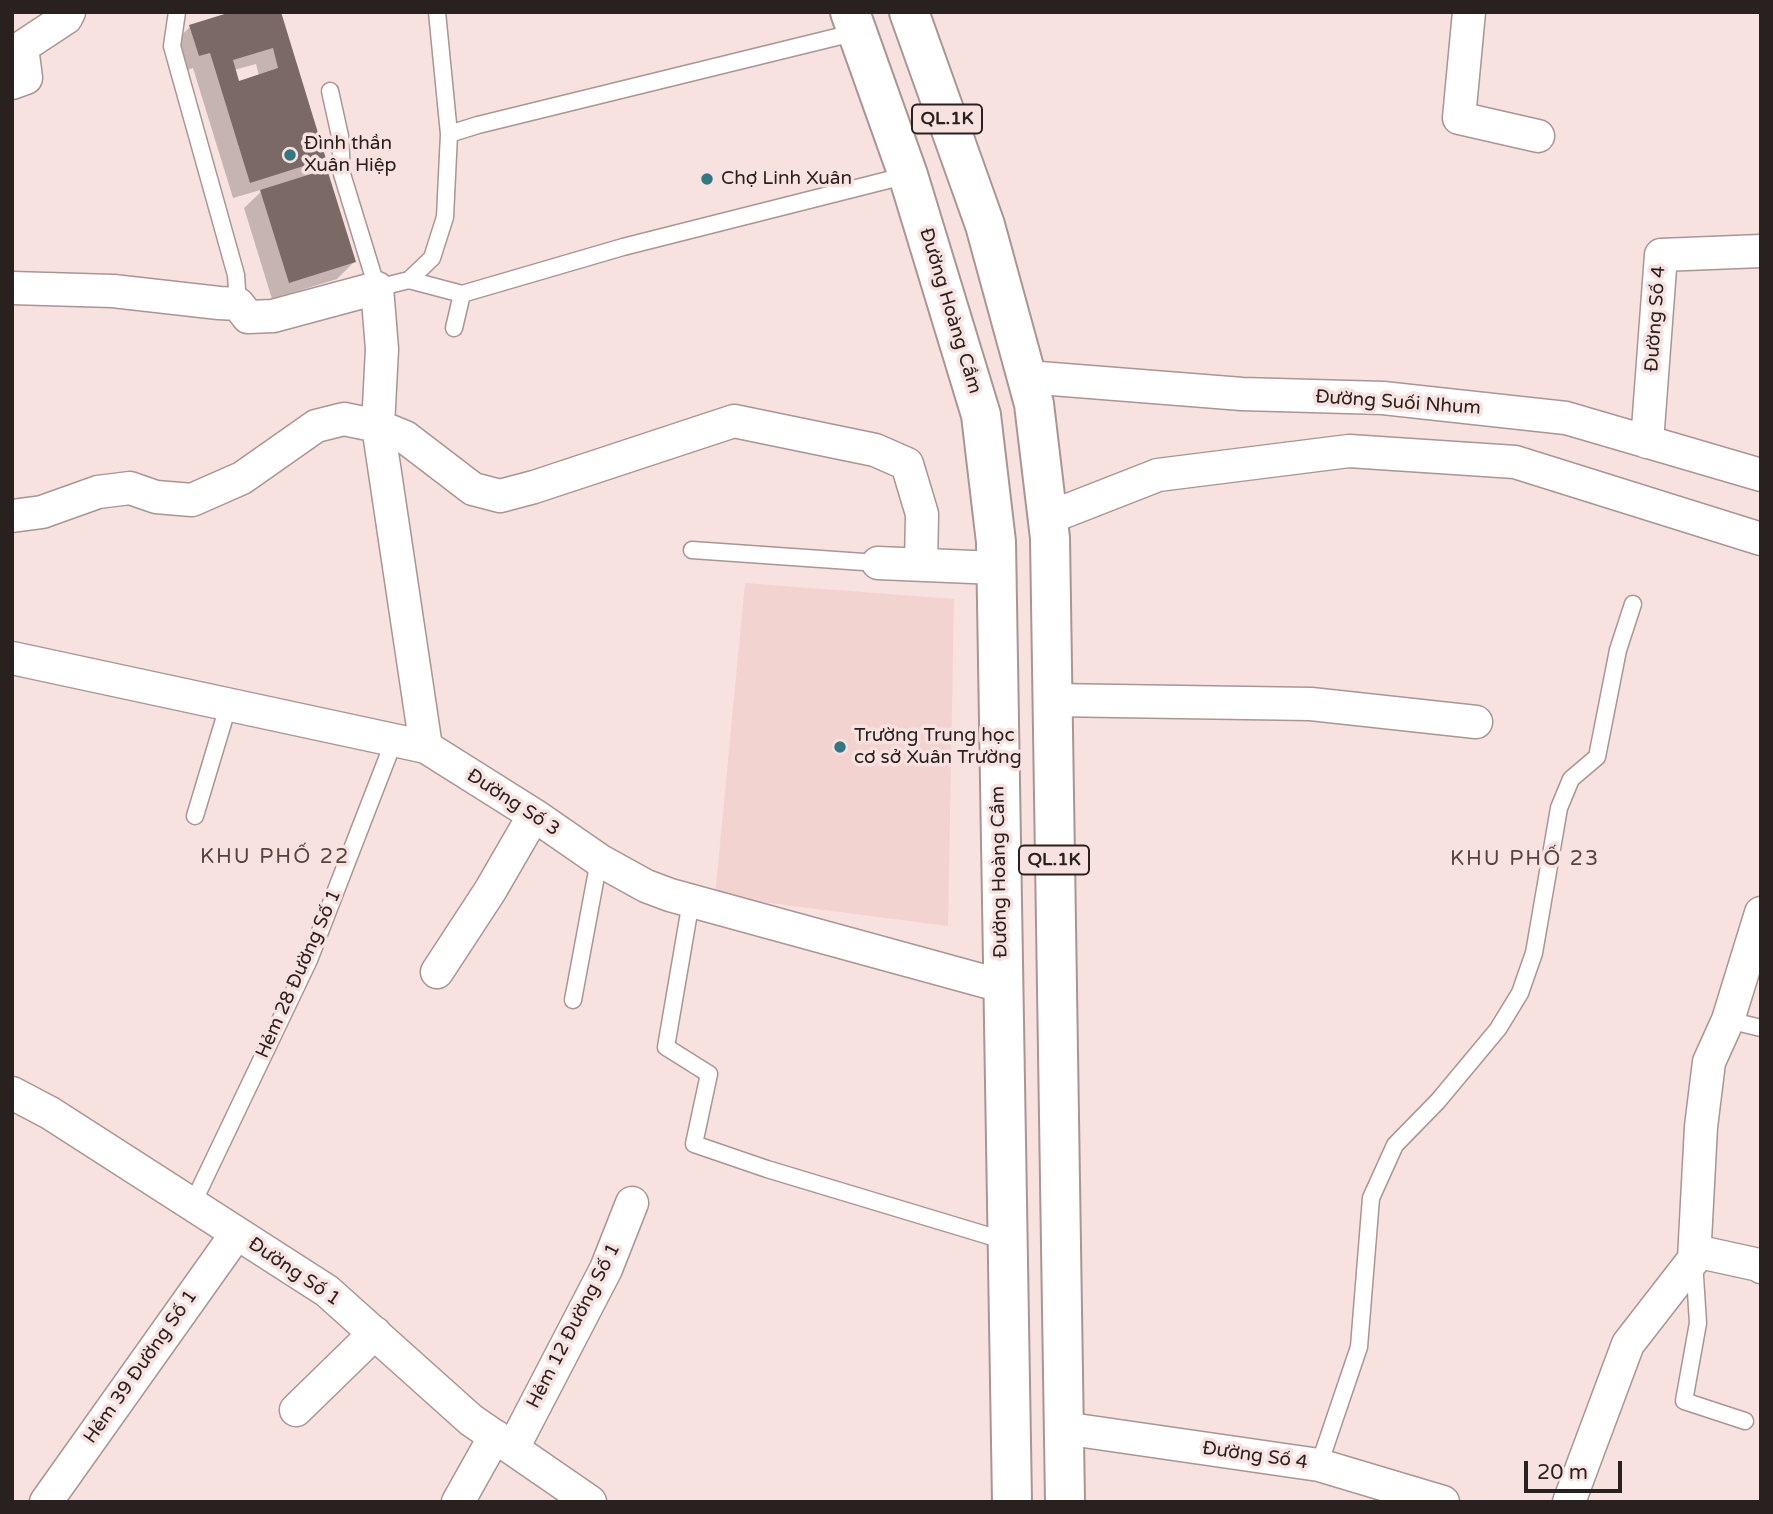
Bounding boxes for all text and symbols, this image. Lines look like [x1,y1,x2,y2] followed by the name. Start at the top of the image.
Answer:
[912,104,982,134] road number: QL.1K
[304,133,397,177] place label: Đình thần Xuân Hiệp
[282,147,298,163] marker: Đình thần Xuân Hiệp
[721,168,852,190] place label: Chợ Linh Xuân
[699,171,715,187] marker: Chợ Linh Xuân
[914,225,986,397] street label: Đường Hoàng Cầm
[1641,265,1671,373] street label: Đường Số 4
[1314,386,1482,420] street label: Đường Suối Nhum
[854,725,1022,769] place label: Trường Trung học cơ sở Xuân Trường
[832,739,848,755] marker: Trường Trung học cơ sở Xuân Trường
[462,765,564,841] street label: Đường Số 3
[987,786,1013,958] street label: Đường Hoàng Cầm
[201,844,349,870] district label: KHU PHỐ 22
[1019,846,1089,874] road number: QL.1K
[1451,846,1599,872] district label: KHU PHỐ 23
[252,886,346,1062] street label: Hẻm 28 Đường Số 1
[244,1233,344,1311] street label: Đường Số 1
[522,1240,626,1412] street label: Hẻm 12 Đường Số 1
[79,1286,203,1448] street label: Hẻm 39 Đường Số 1
[1201,1437,1309,1475] street label: Đường Số 4
[1528,1448,1626,1492] scale bar
[1537,1460,1588,1485] text: 20 m

